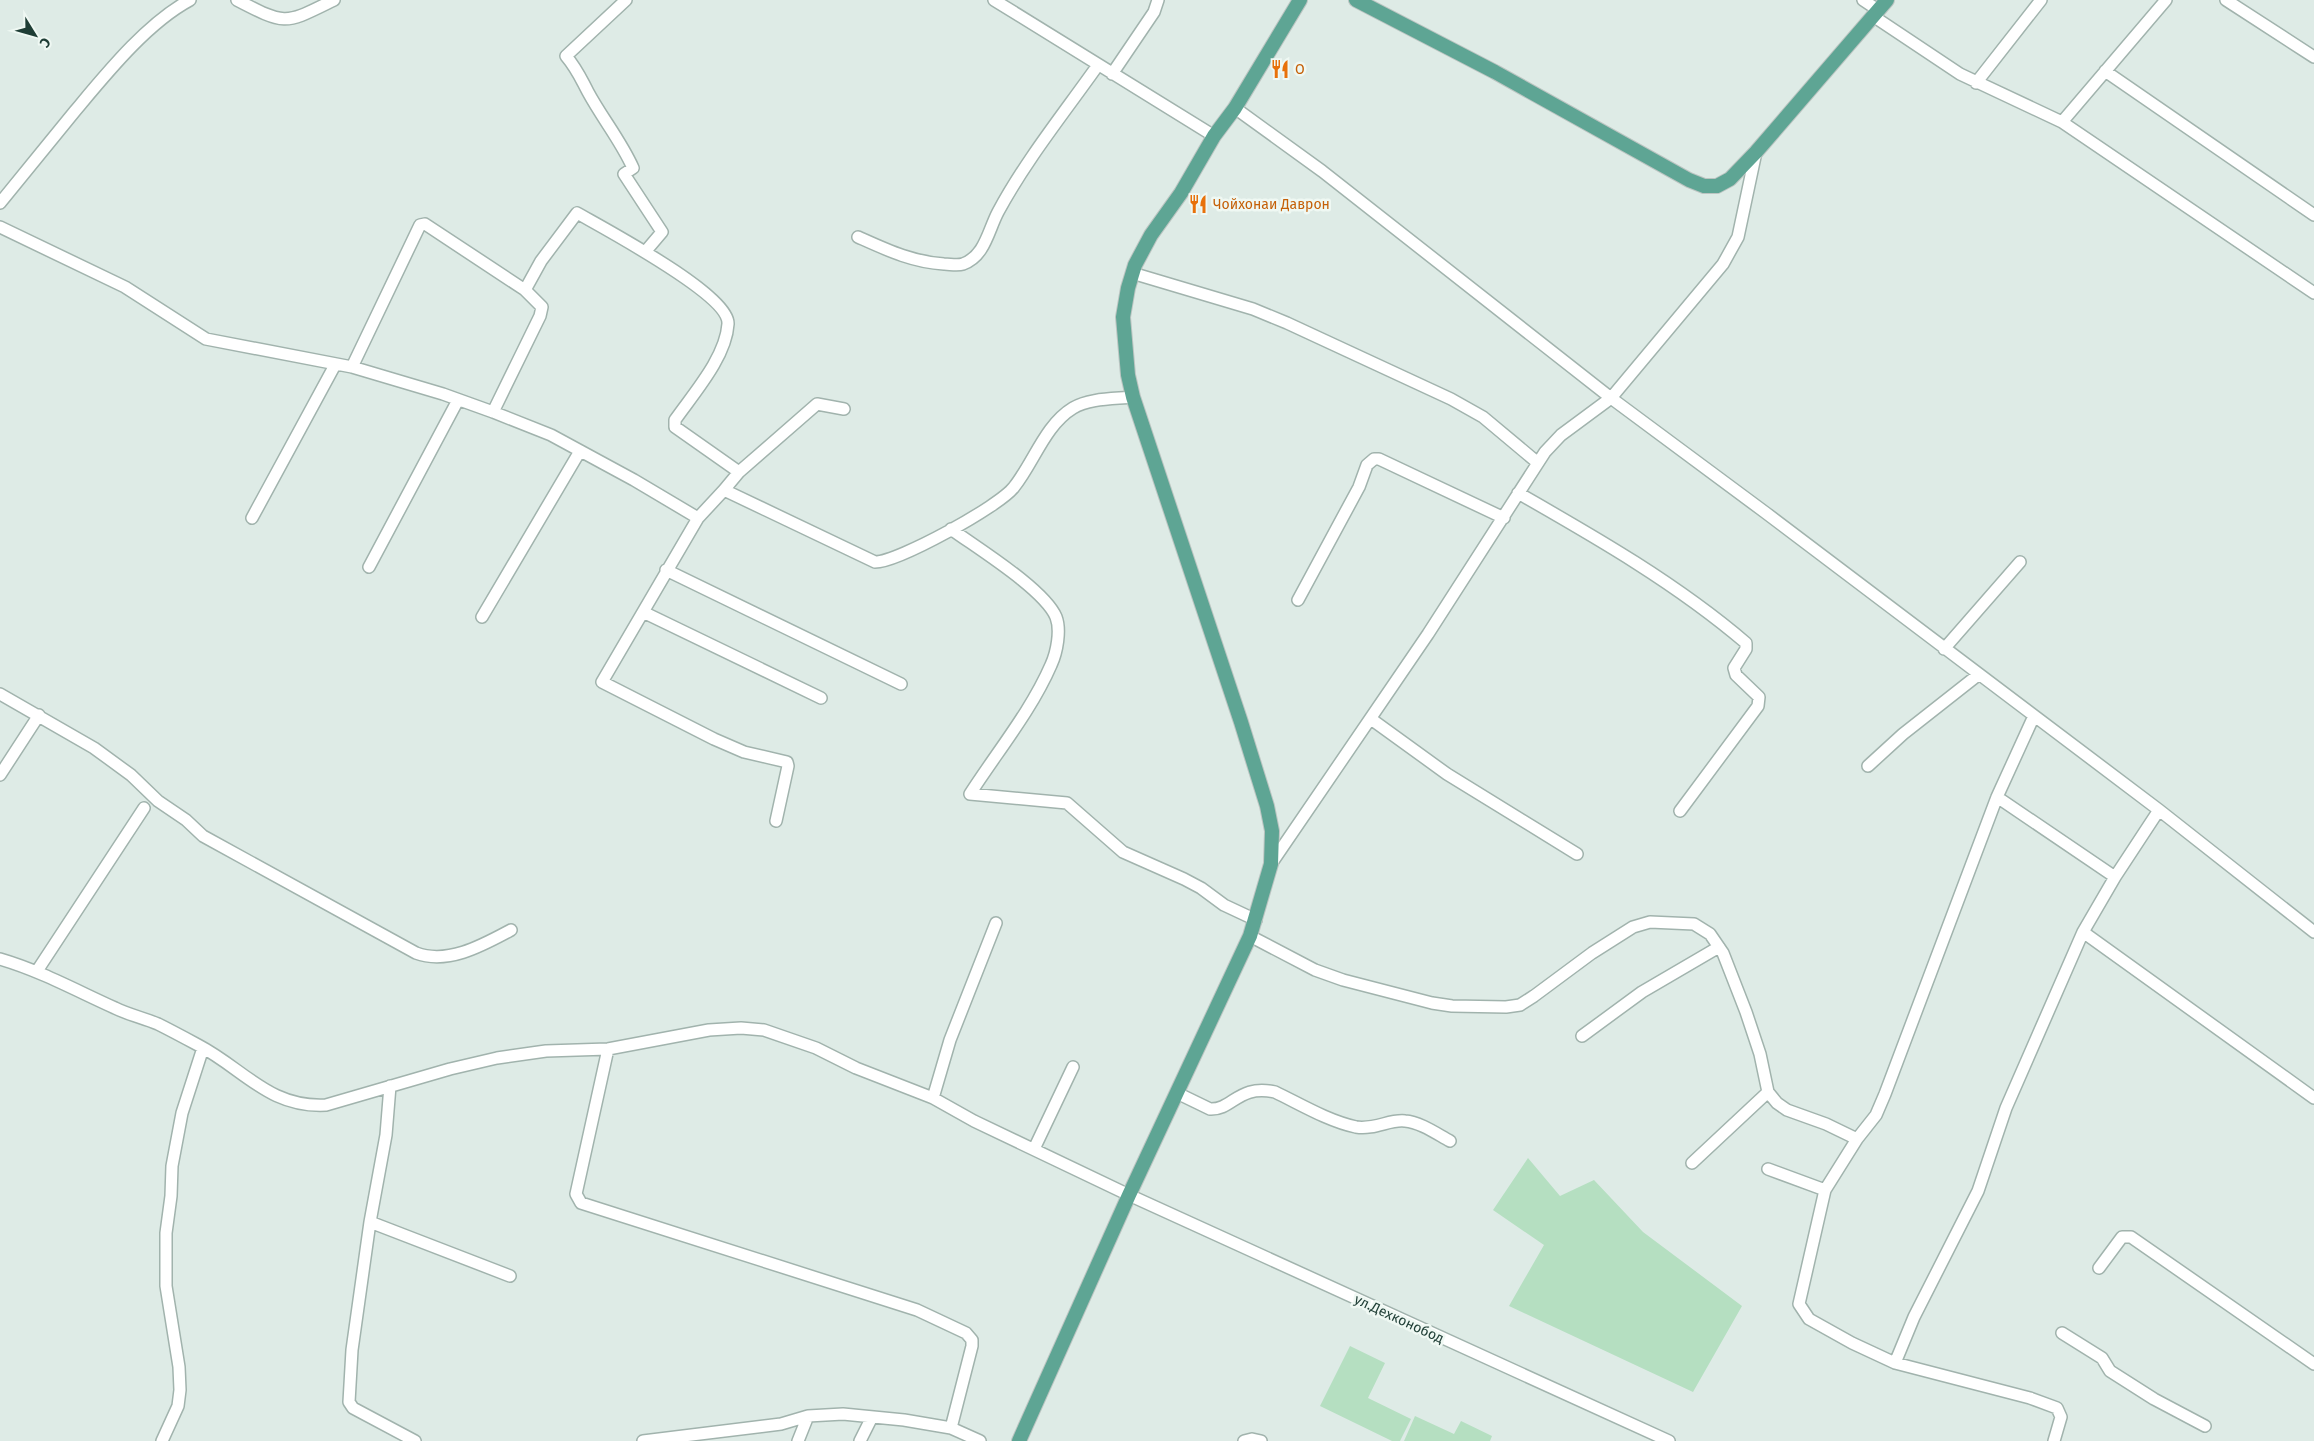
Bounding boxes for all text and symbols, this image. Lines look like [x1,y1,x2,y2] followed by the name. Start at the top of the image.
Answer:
[10,10,60,60] north arrow
[36,34,54,51] text: С
[1269,58,1291,80] restaurant icon: O
[1295,61,1305,78] place label: O
[1187,193,1209,215] restaurant icon: Чойхонаи Даврон
[1213,196,1330,213] place label: Чойхонаи Даврон
[1351,1291,1447,1347] street label: ул.Дехконобод

